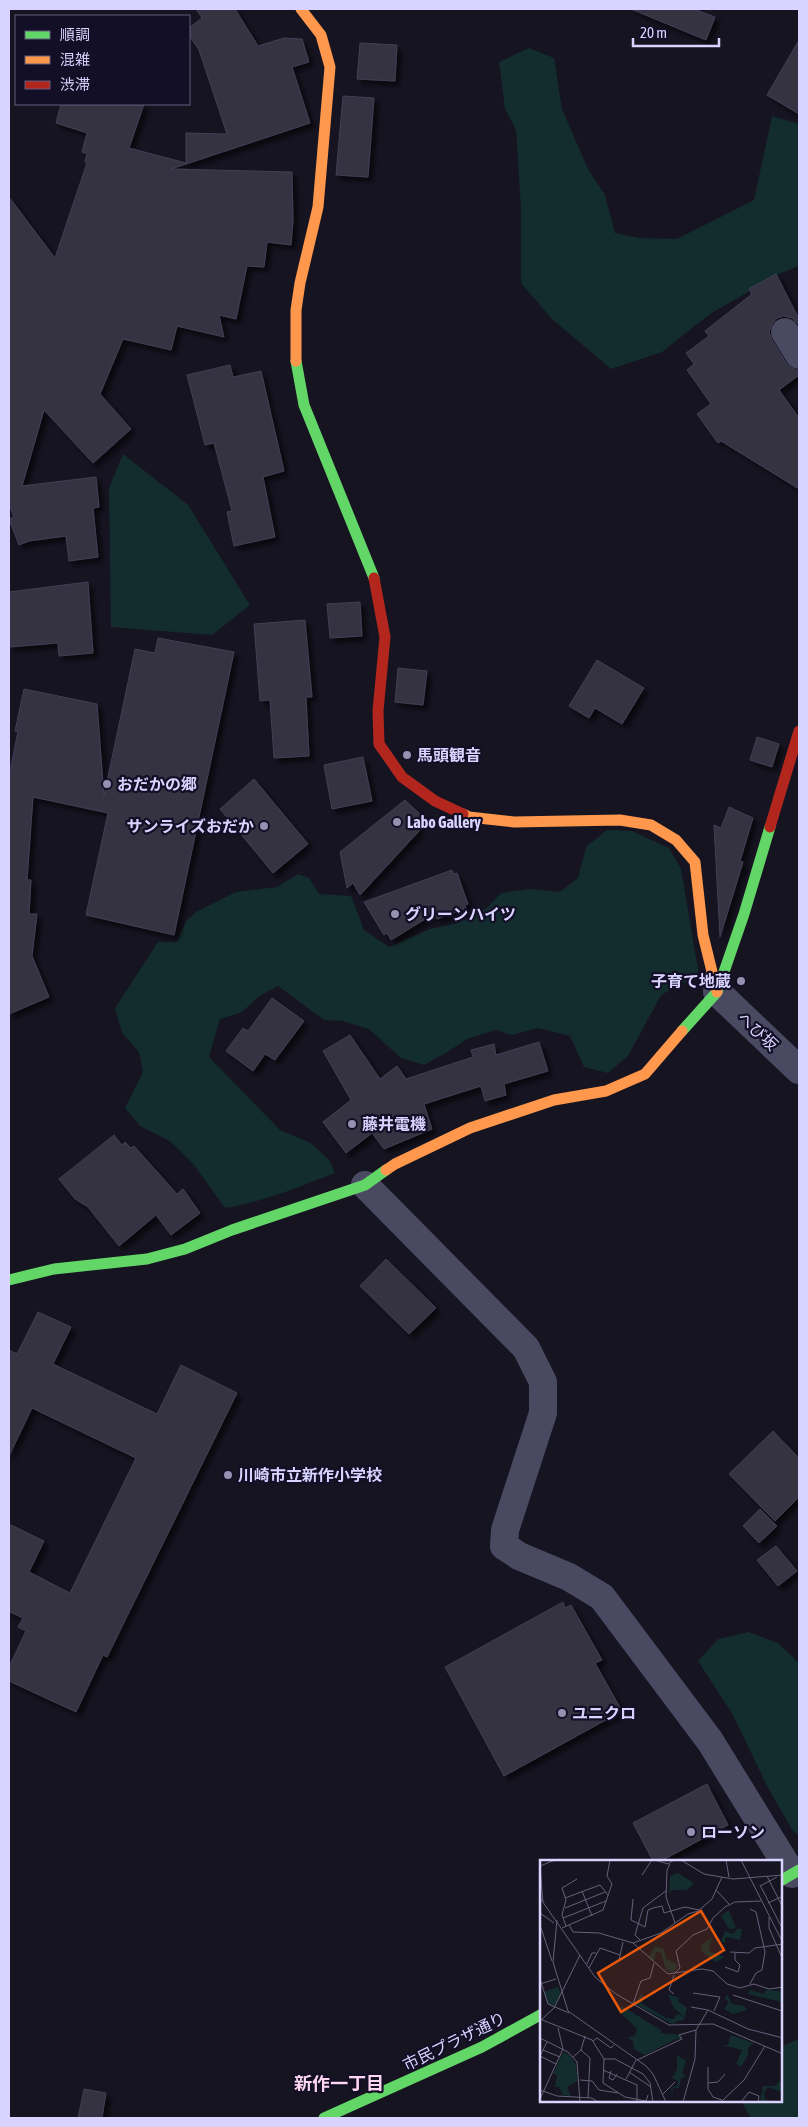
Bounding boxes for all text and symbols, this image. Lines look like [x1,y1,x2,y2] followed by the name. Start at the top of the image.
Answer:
[15,15,190,105] legend
[633,15,719,47] scale bar
[640,24,667,41] text: 20 m
[60,26,90,43] text: 順調
[60,51,90,68] text: 混雑
[60,76,90,93] text: 渋滞
[417,746,481,764] place label: 馬頭観音
[401,749,413,761] marker: 馬頭観音
[117,775,197,793] place label: おだかの郷
[101,778,113,790] marker: おだかの郷
[407,813,481,831] place label: Labo Gallery
[391,816,403,828] marker: Labo Gallery
[126,817,254,835] place label: サンライズおだか
[258,820,270,832] marker: サンライズおだか
[405,905,516,923] place label: グリーンハイツ
[389,908,401,920] marker: グリーンハイツ
[651,972,731,990] place label: 子育て地蔵
[735,975,747,987] marker: 子育て地蔵
[734,1008,782,1054] street label: へび坂
[362,1115,426,1133] place label: 藤井電機
[346,1118,358,1130] marker: 藤井電機
[238,1466,382,1484] place label: 川崎市立新作小学校
[222,1469,234,1481] marker: 川崎市立新作小学校
[572,1704,636,1722] place label: ユニクロ
[556,1707,568,1719] marker: ユニクロ
[701,1823,765,1841] place label: ローソン
[685,1826,697,1838] marker: ローソン
[540,1860,783,2102] inset map
[400,2008,508,2074] street label: 市民プラザ通り
[294,2073,384,2094] district label: 新作一丁目

